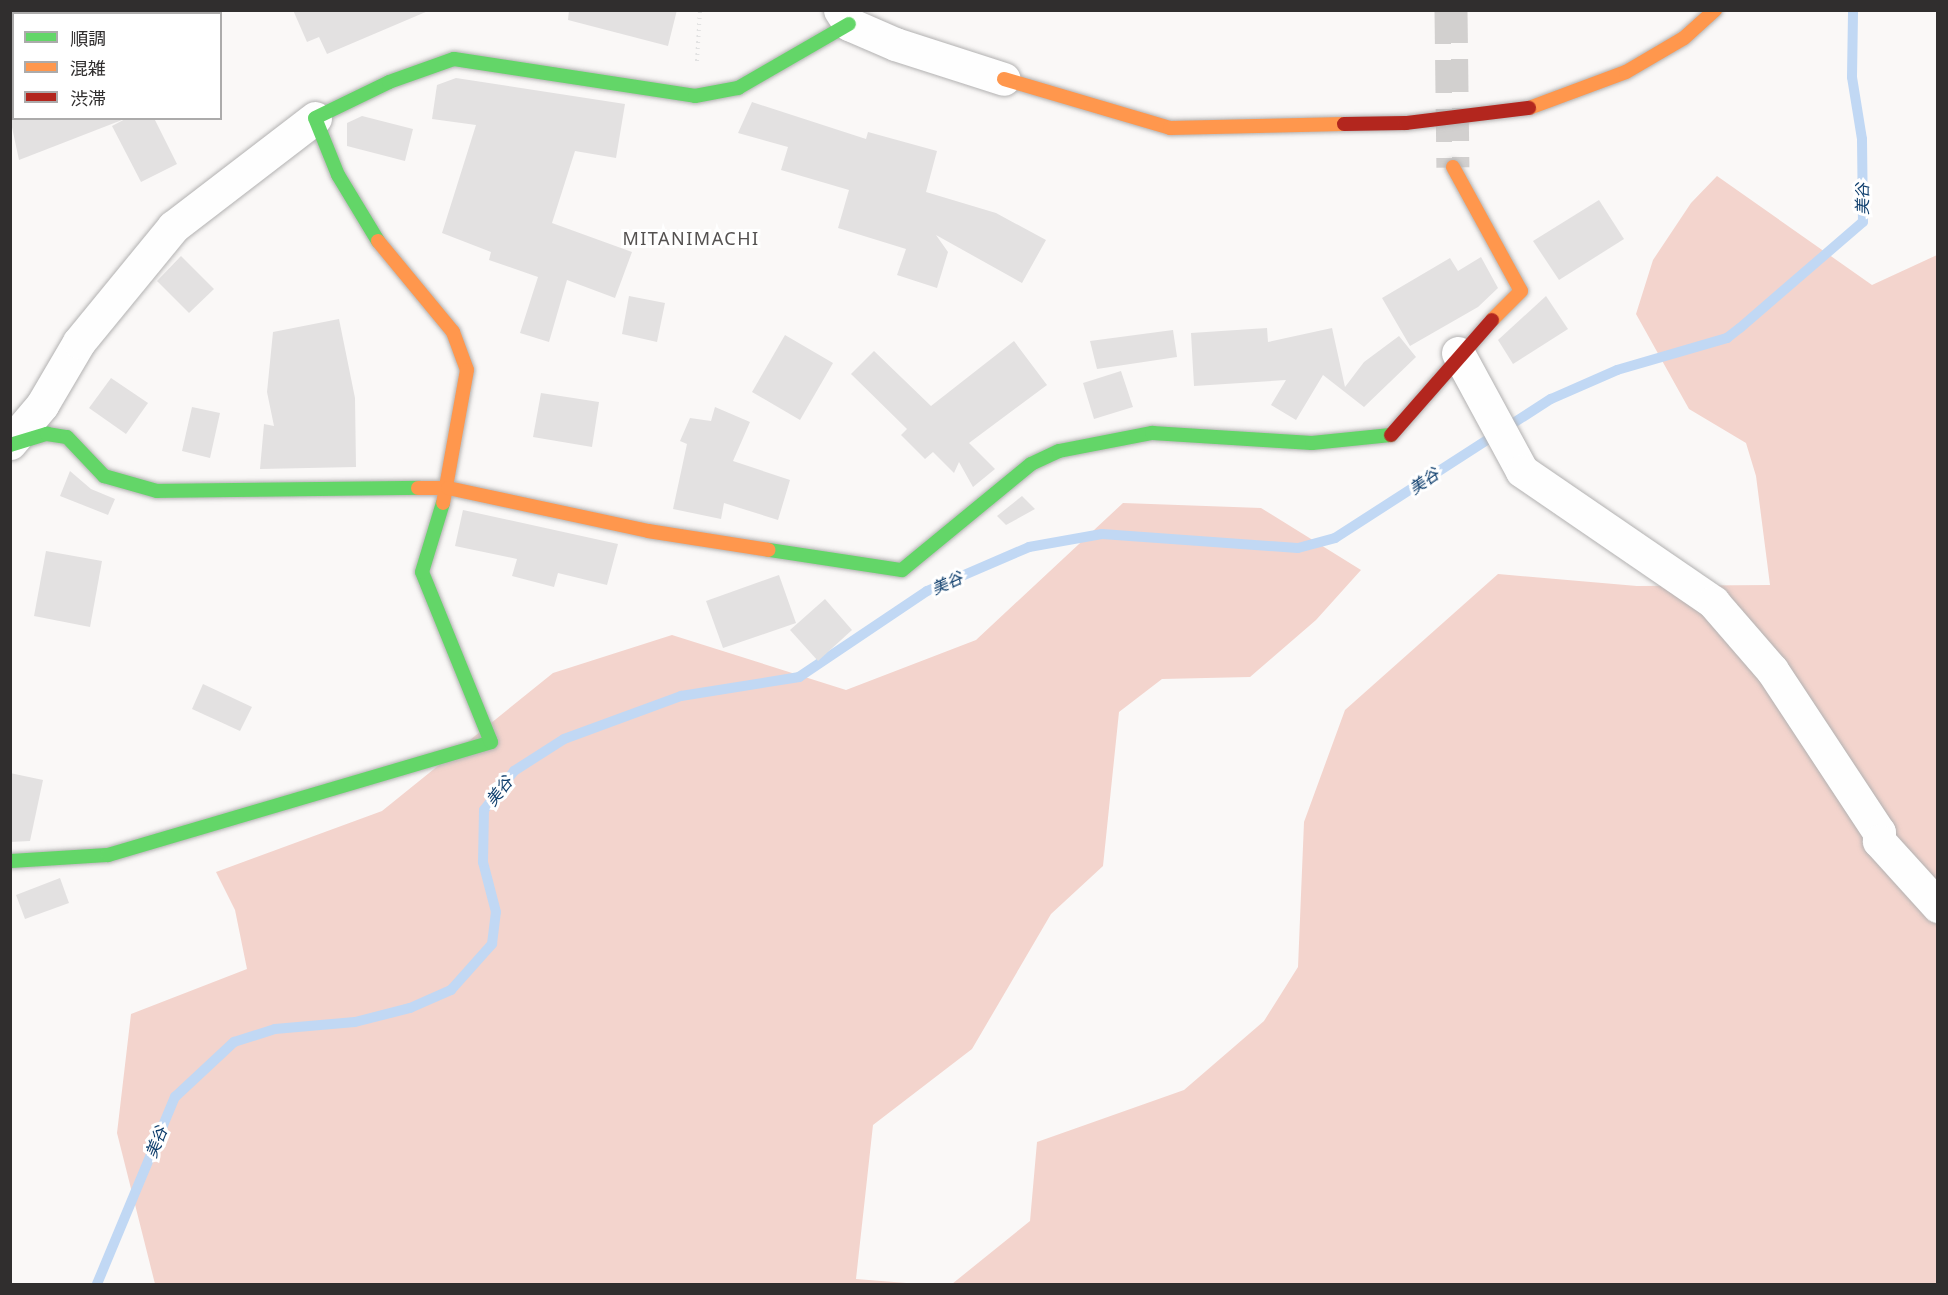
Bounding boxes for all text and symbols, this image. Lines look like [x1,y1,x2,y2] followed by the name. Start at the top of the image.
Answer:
[12,12,222,120] legend
[70,26,106,50] text: 順調
[70,56,106,80] text: 混雑
[70,86,106,110] text: 渋滞
[1852,183,1872,215] water label: 美谷
[622,227,760,249] district label: MITANIMACHI
[1405,464,1443,498] water label: 美谷
[928,568,966,598] water label: 美谷
[482,772,516,810] water label: 美谷
[141,1124,171,1160] water label: 美谷

